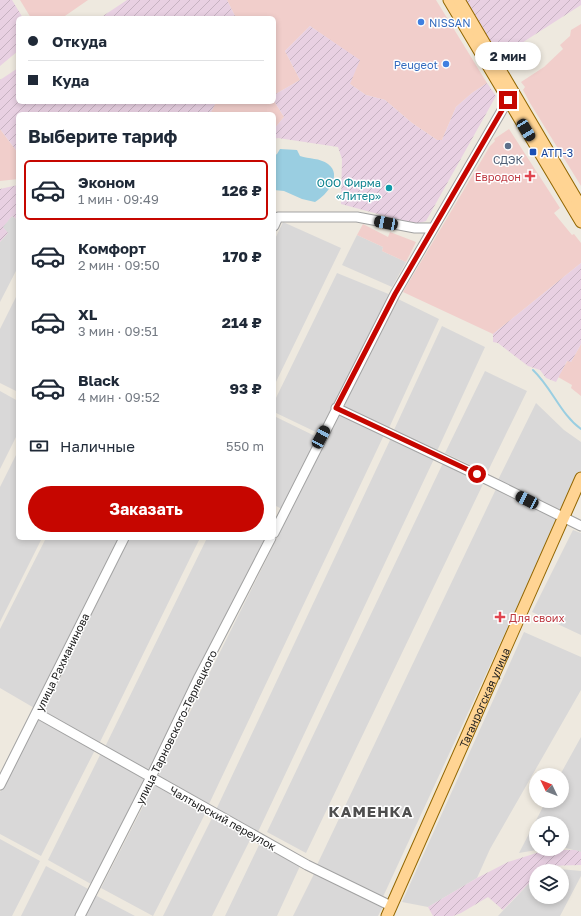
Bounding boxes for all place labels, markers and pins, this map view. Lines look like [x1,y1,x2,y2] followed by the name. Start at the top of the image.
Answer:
[429,16,471,29] place label: NISSAN
[416,17,426,27] marker: NISSAN
[394,58,438,71] place label: Peugeot
[441,59,451,69] marker: Peugeot
[503,141,513,151] marker: СДЭК
[541,146,573,159] place label: АТП-3
[528,147,538,157] marker: АТП-3
[493,153,523,166] place label: СДЭК
[475,170,521,183] place label: Евродон
[524,170,536,182] marker: Евродон
[317,176,381,202] place label: ООО Фирма «Литер»
[384,183,394,193] marker: ООО Фирма «Литер»
[494,611,506,623] marker: Для своих
[509,611,565,624] place label: Для своих

